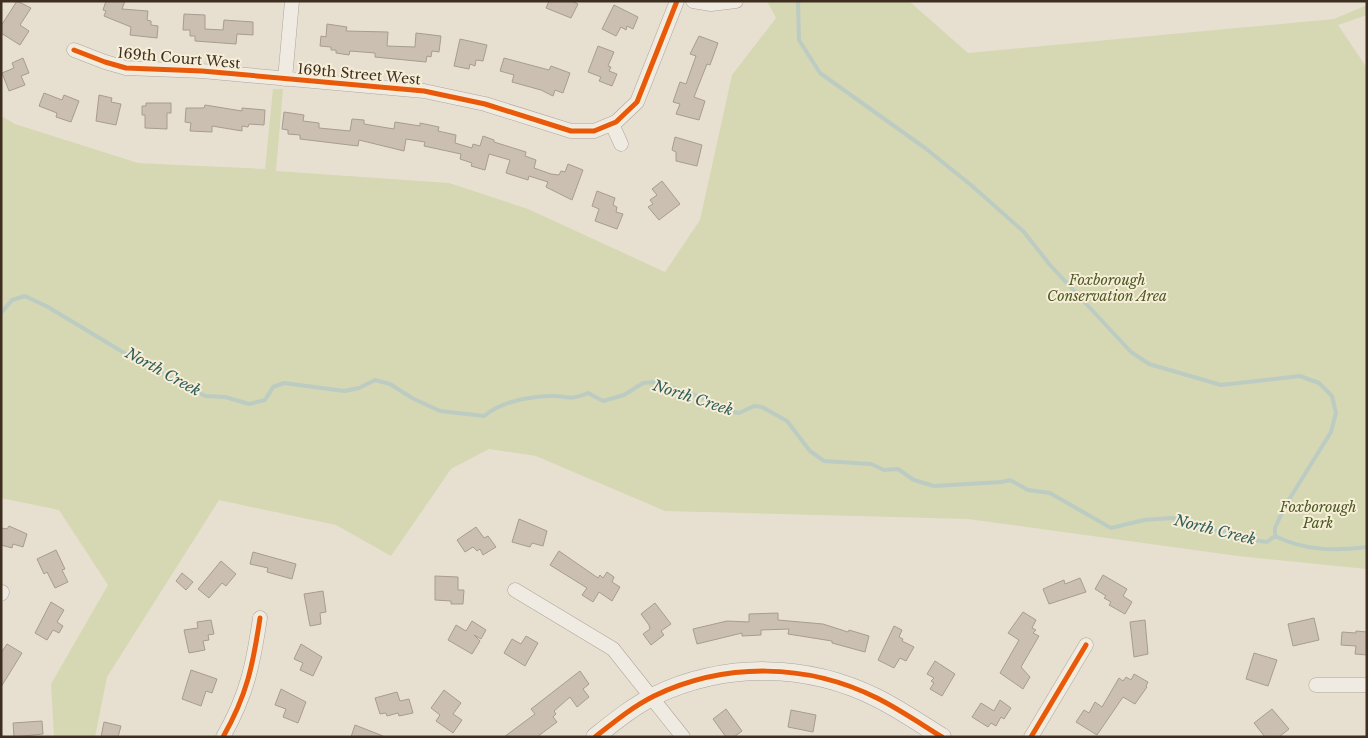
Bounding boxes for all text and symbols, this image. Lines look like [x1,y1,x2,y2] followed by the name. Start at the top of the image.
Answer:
[117,44,242,72] street label: 169th Court West
[297,60,422,88] street label: 169th Street West
[1047,271,1167,305] park label: Foxborough Conservation Area
[121,343,204,400] water label: North Creek
[650,375,736,419] water label: North Creek
[1279,498,1356,532] park label: Foxborough Park
[1171,510,1258,549] water label: North Creek

